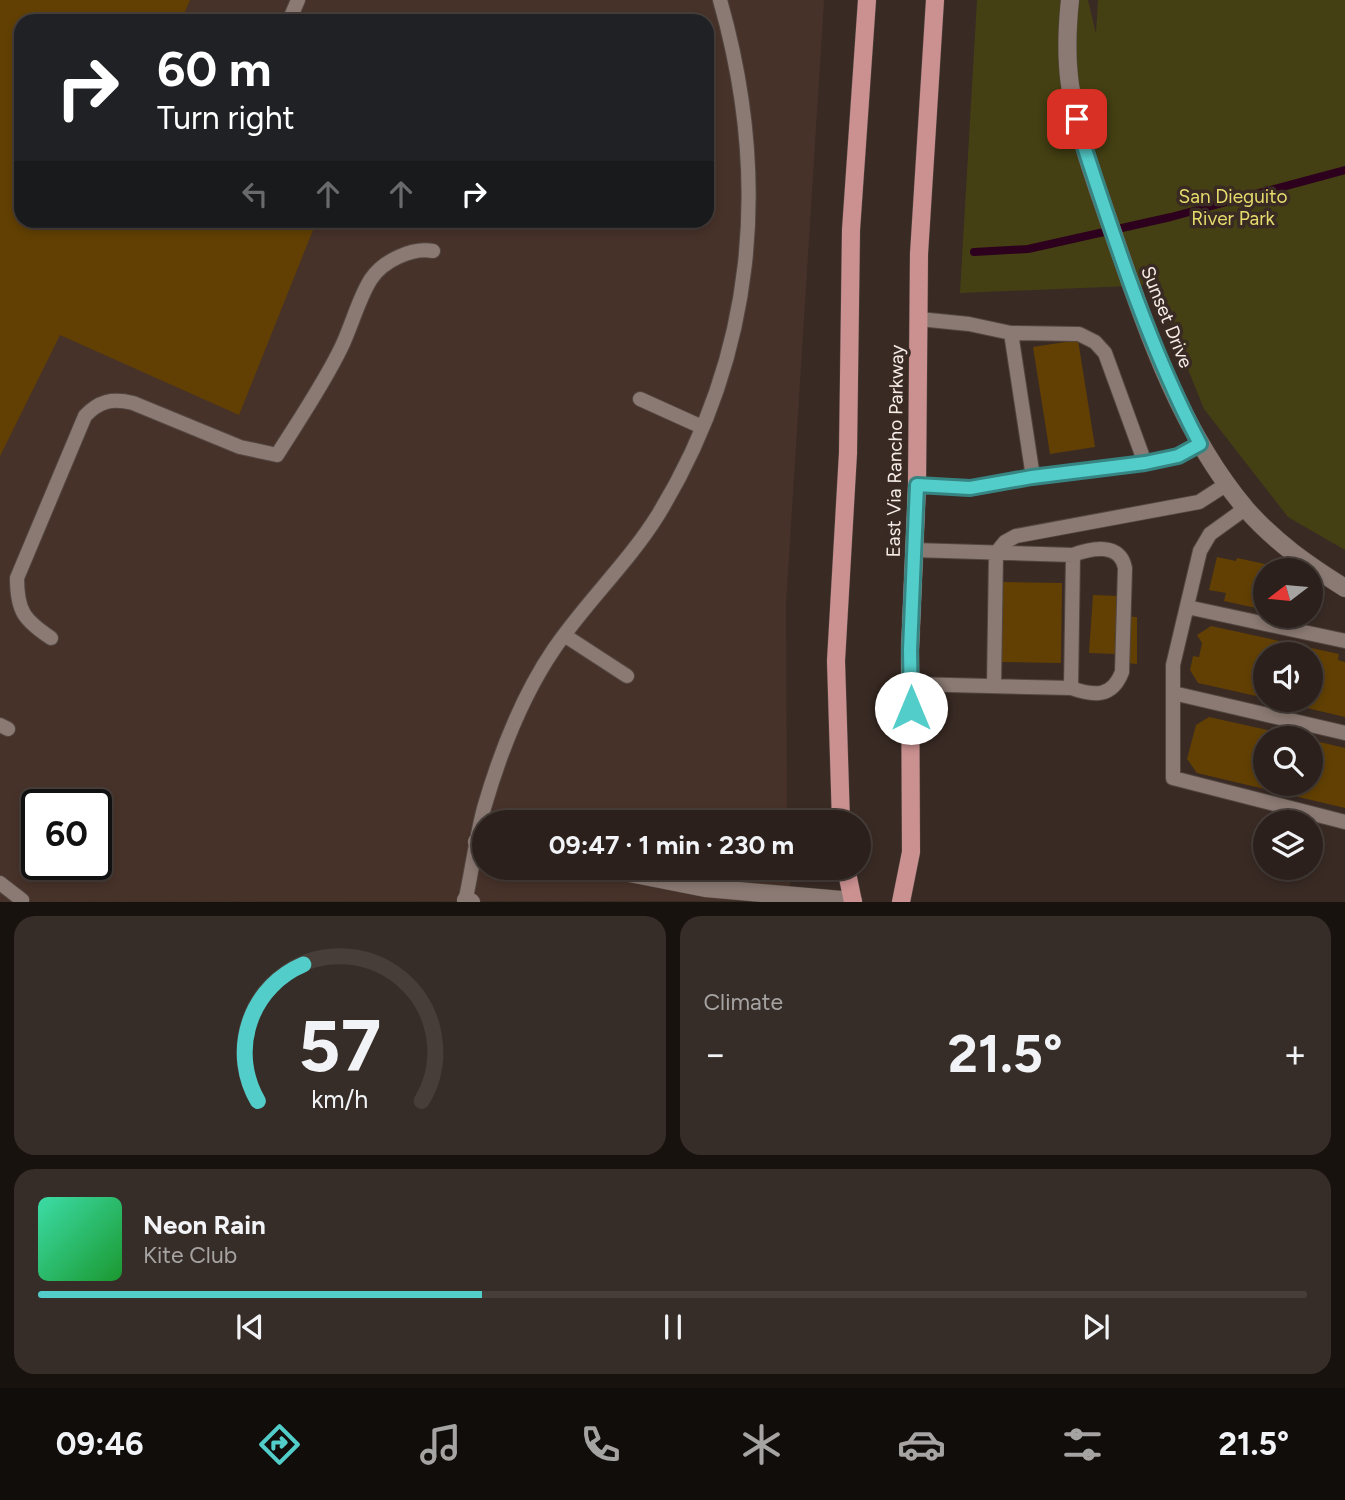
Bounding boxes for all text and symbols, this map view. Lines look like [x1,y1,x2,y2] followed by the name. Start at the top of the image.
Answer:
[157,39,272,98] text: 60 m
[42,42,133,133] icon: right
[1047,89,1107,149] pin
[157,99,295,137] text: Turn right
[1058,100,1096,138] icon: arrive
[236,175,274,213] icon: left
[309,175,347,213] icon: ahead
[382,175,420,213] icon: ahead
[455,175,493,213] icon: right
[1179,185,1287,230] park label: San Dieguito River Park
[1136,263,1198,371] street label: Sunset Drive
[882,344,908,558] street label: East Via Rancho Parkway
[1253,558,1323,628] north arrow
[1253,558,1323,880] map controls
[1253,642,1323,712] button: sound
[874,671,948,745] position arrow
[1253,726,1323,796] button: search
[21,789,112,880] speed limit sign: 60
[1253,810,1323,880] button: layers
[549,829,794,861] text: 09:47 · 1 min · 230 m
[704,988,783,1016] text: Climate
[298,1003,381,1090] text: 57
[948,1023,1063,1085] text: 21.5°
[704,1031,727,1077] text: −
[1283,1031,1307,1077] text: +
[311,1084,368,1114] text: km/h
[143,1209,266,1241] text: Neon Rain
[143,1241,237,1269] text: Kite Club
[231,1308,269,1346] icon: previous
[654,1308,692,1346] icon: pause
[1077,1308,1115,1346] icon: next
[255,1420,304,1469] icon: directions
[416,1420,465,1469] icon: music
[576,1420,625,1469] icon: phone
[737,1420,786,1469] icon: climate
[897,1420,946,1469] icon: car
[1058,1420,1107,1469] icon: filters
[56,1425,144,1463] text: 09:46
[1218,1425,1289,1463] text: 21.5°

